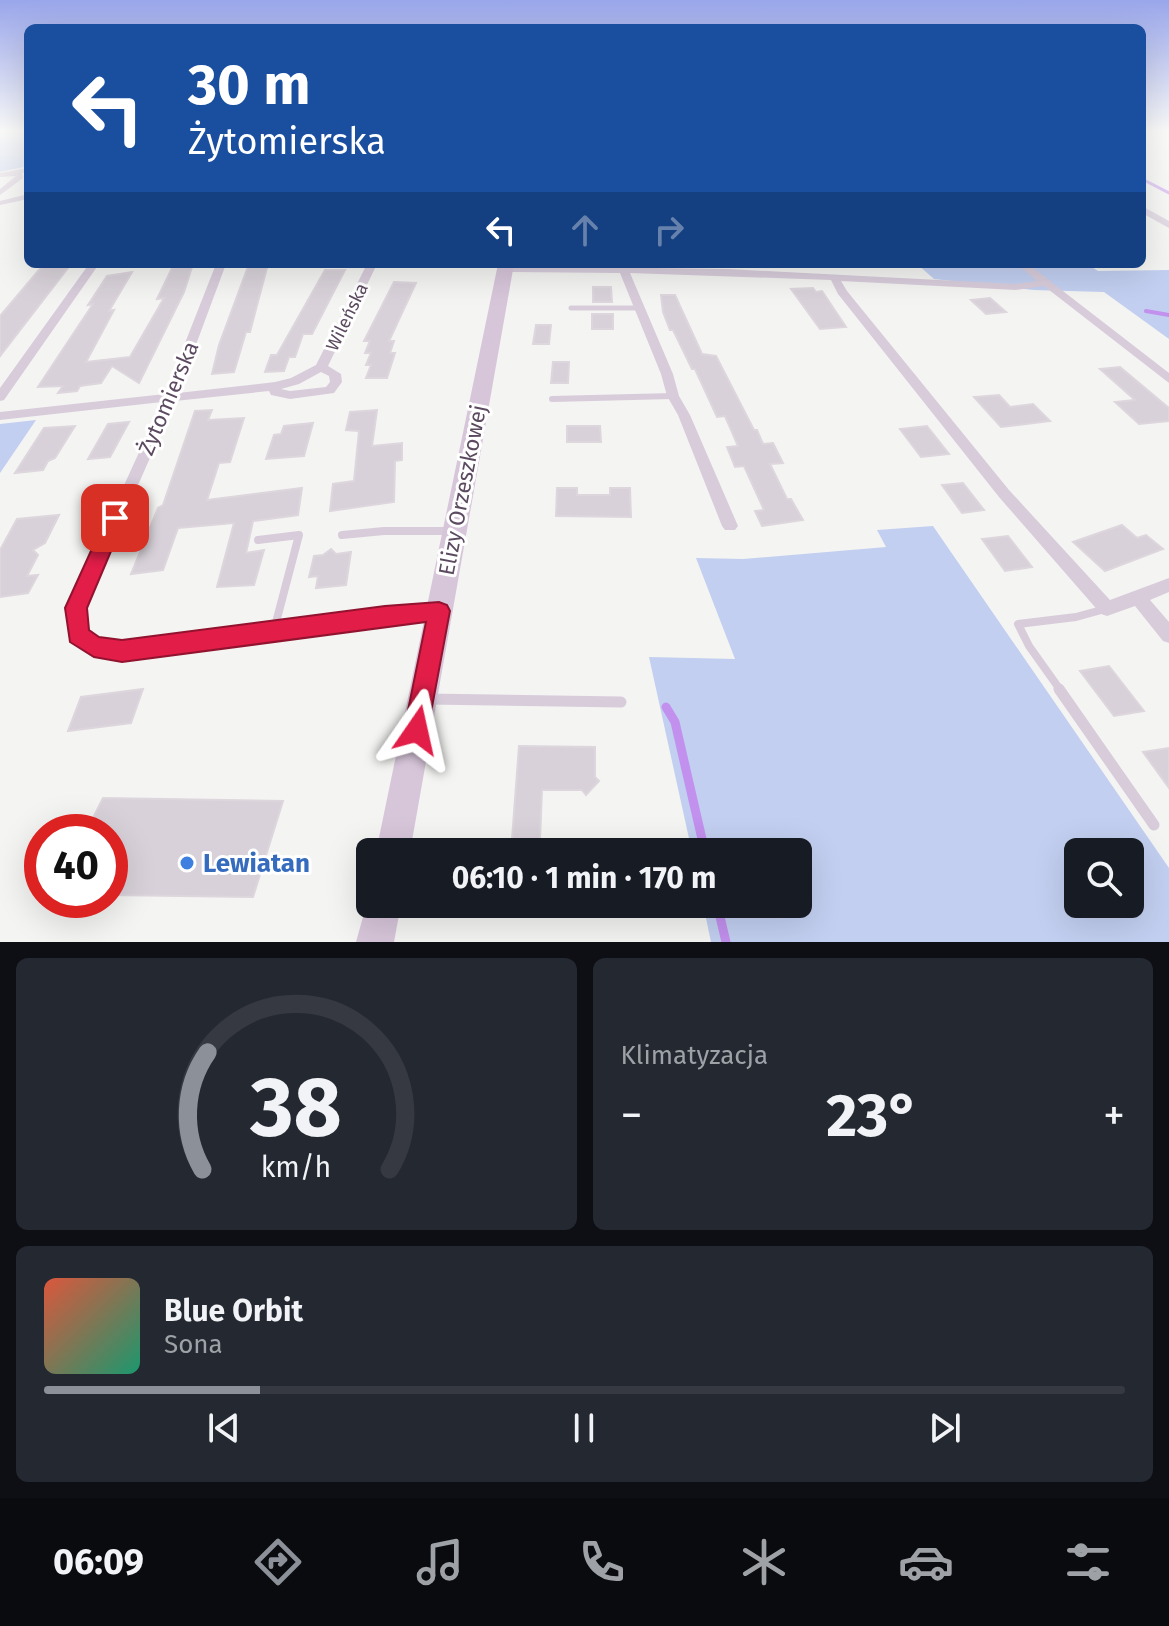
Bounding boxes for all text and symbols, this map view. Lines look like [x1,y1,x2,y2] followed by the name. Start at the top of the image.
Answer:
[188,52,310,119] text: 30 m
[56,56,160,160] icon: left
[188,120,386,164] text: Żytomierska
[479,208,523,252] icon: left
[563,208,607,252] icon: ahead
[647,208,691,252] icon: right
[321,280,373,354] street label: Wileńska
[132,337,204,459] street label: Żytomierska
[433,403,492,578] street label: Elizy Orzeszkowej
[81,484,149,552] pin
[93,496,137,540] icon: arrive
[375,688,459,772] position arrow
[24,814,128,918] speed limit sign: 40
[1064,838,1144,918] map controls
[1064,838,1144,918] button: search
[203,848,310,879] place label: Lewiatan
[178,854,196,872] marker: Lewiatan
[452,860,716,896] text: 06:10 · 1 min · 170 m
[621,1040,768,1071] text: Klimatyzacja
[249,1058,342,1158] text: 38
[826,1080,919,1152] text: 23°
[621,1089,643,1142] text: −
[1103,1089,1125,1142] text: +
[261,1150,332,1185] text: km/h
[164,1293,303,1329] text: Blue Orbit
[164,1329,223,1360] text: Sona
[202,1406,246,1450] icon: previous
[562,1406,606,1450] icon: pause
[923,1406,967,1450] icon: next
[250,1534,306,1590] icon: directions
[412,1534,468,1590] icon: music
[574,1534,630,1590] icon: phone
[736,1534,792,1590] icon: climate
[898,1534,954,1590] icon: car
[1060,1534,1116,1590] icon: filters
[53,1540,144,1584] text: 06:09

